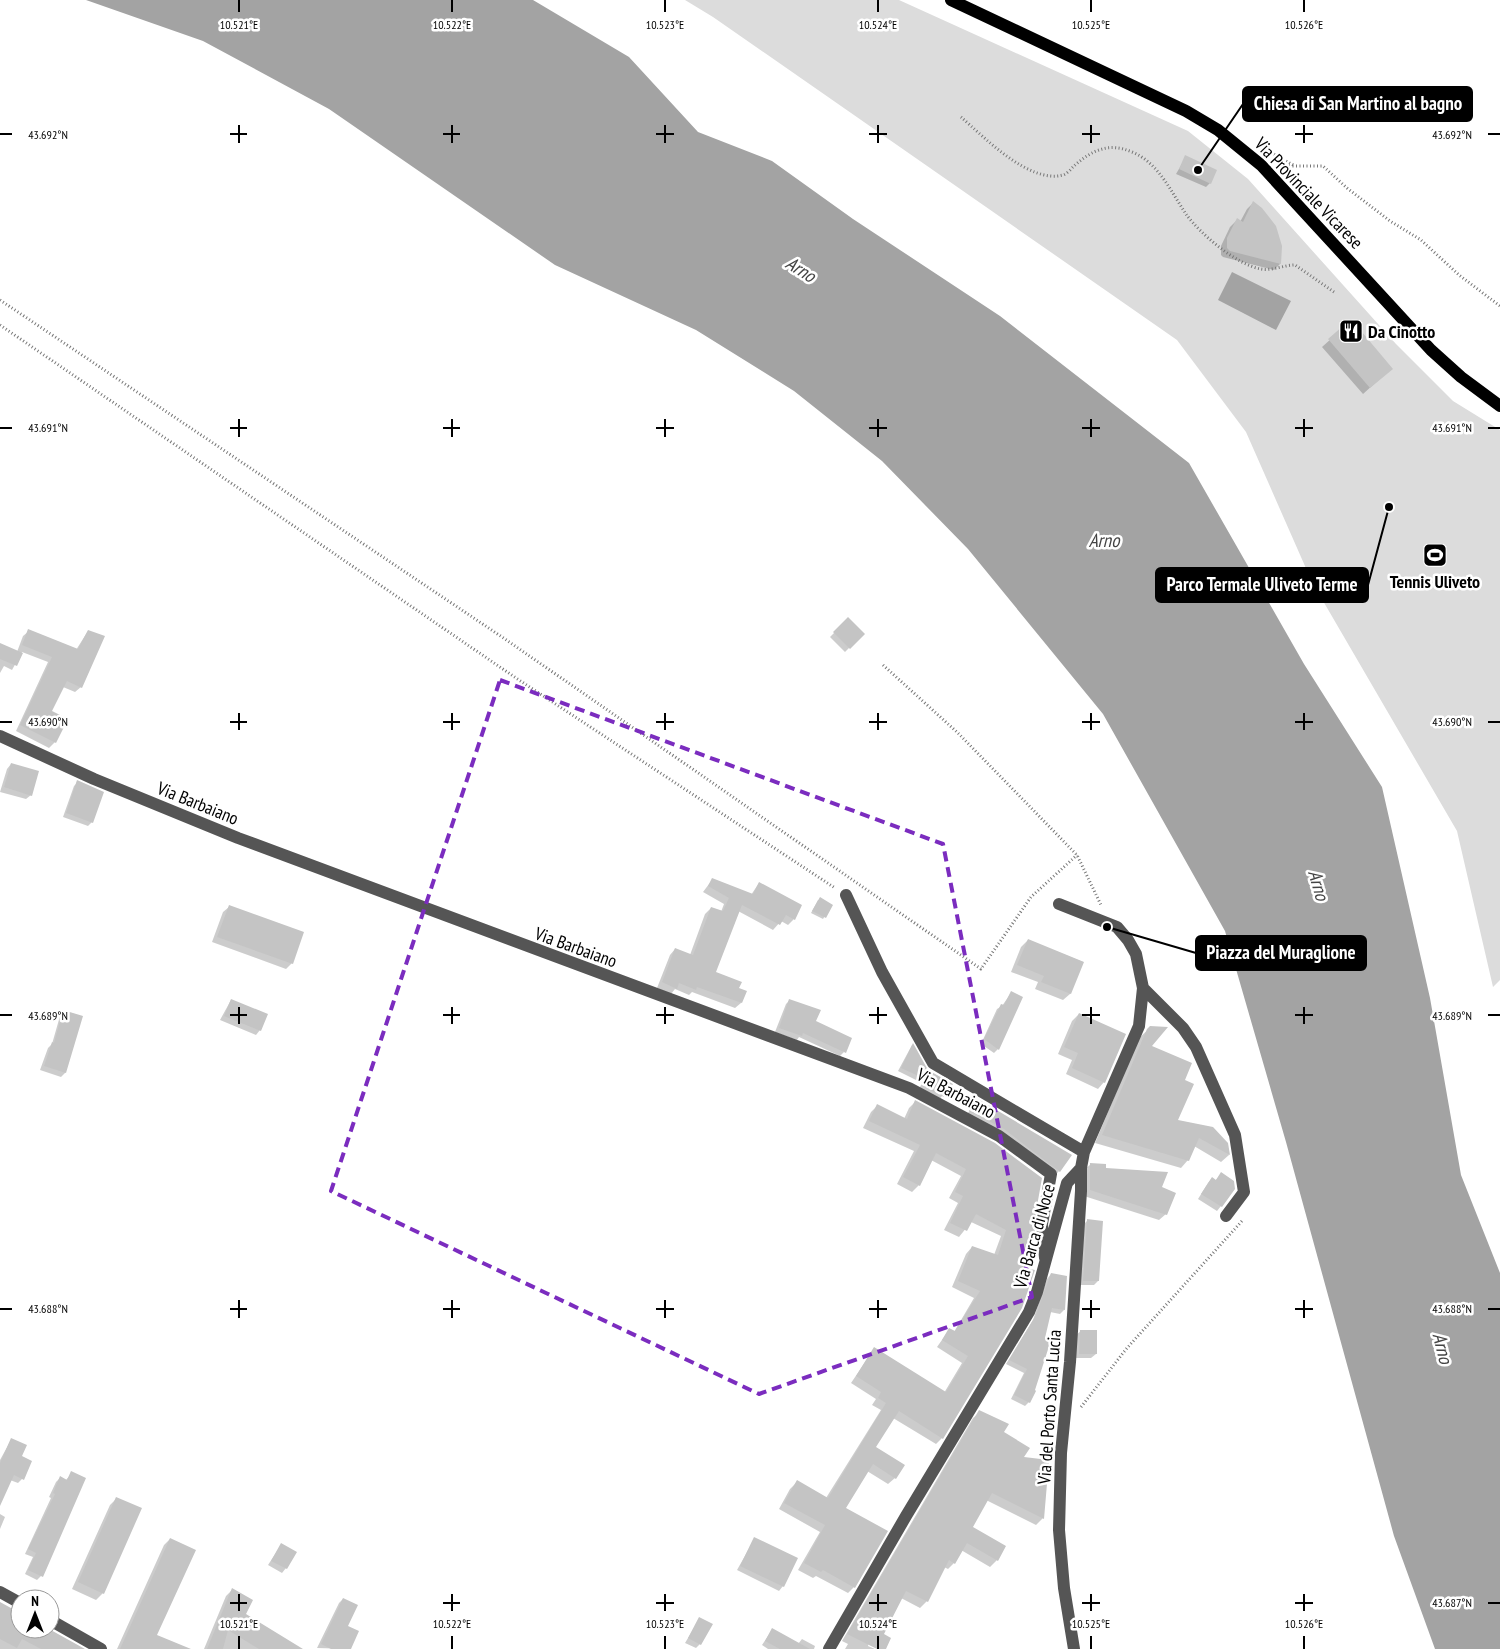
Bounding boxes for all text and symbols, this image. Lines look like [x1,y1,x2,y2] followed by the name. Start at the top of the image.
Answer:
[220,17,258,32] text: 10.521°E
[433,17,471,32] text: 10.522°E
[646,17,684,32] text: 10.523°E
[859,17,897,32] text: 10.524°E
[1072,17,1110,32] text: 10.525°E
[1285,17,1323,32] text: 10.526°E
[1243,87,1472,121] callout: Chiesa di San Martino al bagno
[1254,91,1462,115] text: Chiesa di San Martino al bagno
[28,127,68,142] text: 43.692°N
[1432,127,1472,142] text: 43.692°N
[1249,132,1368,254] street label: Via Provinciale Vicarese
[782,251,822,288] water label: Arno
[1338,318,1364,344] restaurant icon: Da Cinotto
[1368,320,1435,343] place label: Da Cinotto
[28,420,68,435] text: 43.691°N
[1432,420,1472,435] text: 43.691°N
[1089,528,1121,552] water label: Arno
[1422,542,1448,568] sports icon: Tennis Uliveto
[1156,568,1368,602] callout: Parco Termale Uliveto Terme
[1390,570,1480,593] place label: Tennis Uliveto
[1166,572,1358,596] text: Parco Termale Uliveto Terme
[28,714,68,729] text: 43.690°N
[1432,714,1472,729] text: 43.690°N
[153,776,242,830] street label: Via Barbaiano
[1303,867,1335,905] water label: Arno
[531,921,620,973] street label: Via Barbaiano
[1196,936,1366,970] callout: Piazza del Muraglione
[1206,940,1356,964] text: Piazza del Muraglione
[28,1008,68,1023] text: 43.689°N
[1432,1008,1472,1023] text: 43.689°N
[912,1062,999,1123] street label: Via Barbaiano
[1008,1181,1060,1292] street label: Via Barca di Noce
[28,1301,68,1316] text: 43.688°N
[1432,1301,1472,1316] text: 43.688°N
[1032,1329,1066,1486] street label: Via del Porto Santa Lucia
[1428,1330,1459,1368] water label: Arno
[10,1589,60,1639] north arrow
[31,1592,39,1610] text: N
[1432,1595,1472,1610] text: 43.687°N
[220,1616,258,1631] text: 10.521°E
[433,1616,471,1631] text: 10.522°E
[646,1616,684,1631] text: 10.523°E
[859,1616,897,1631] text: 10.524°E
[1072,1616,1110,1631] text: 10.525°E
[1285,1616,1323,1631] text: 10.526°E

